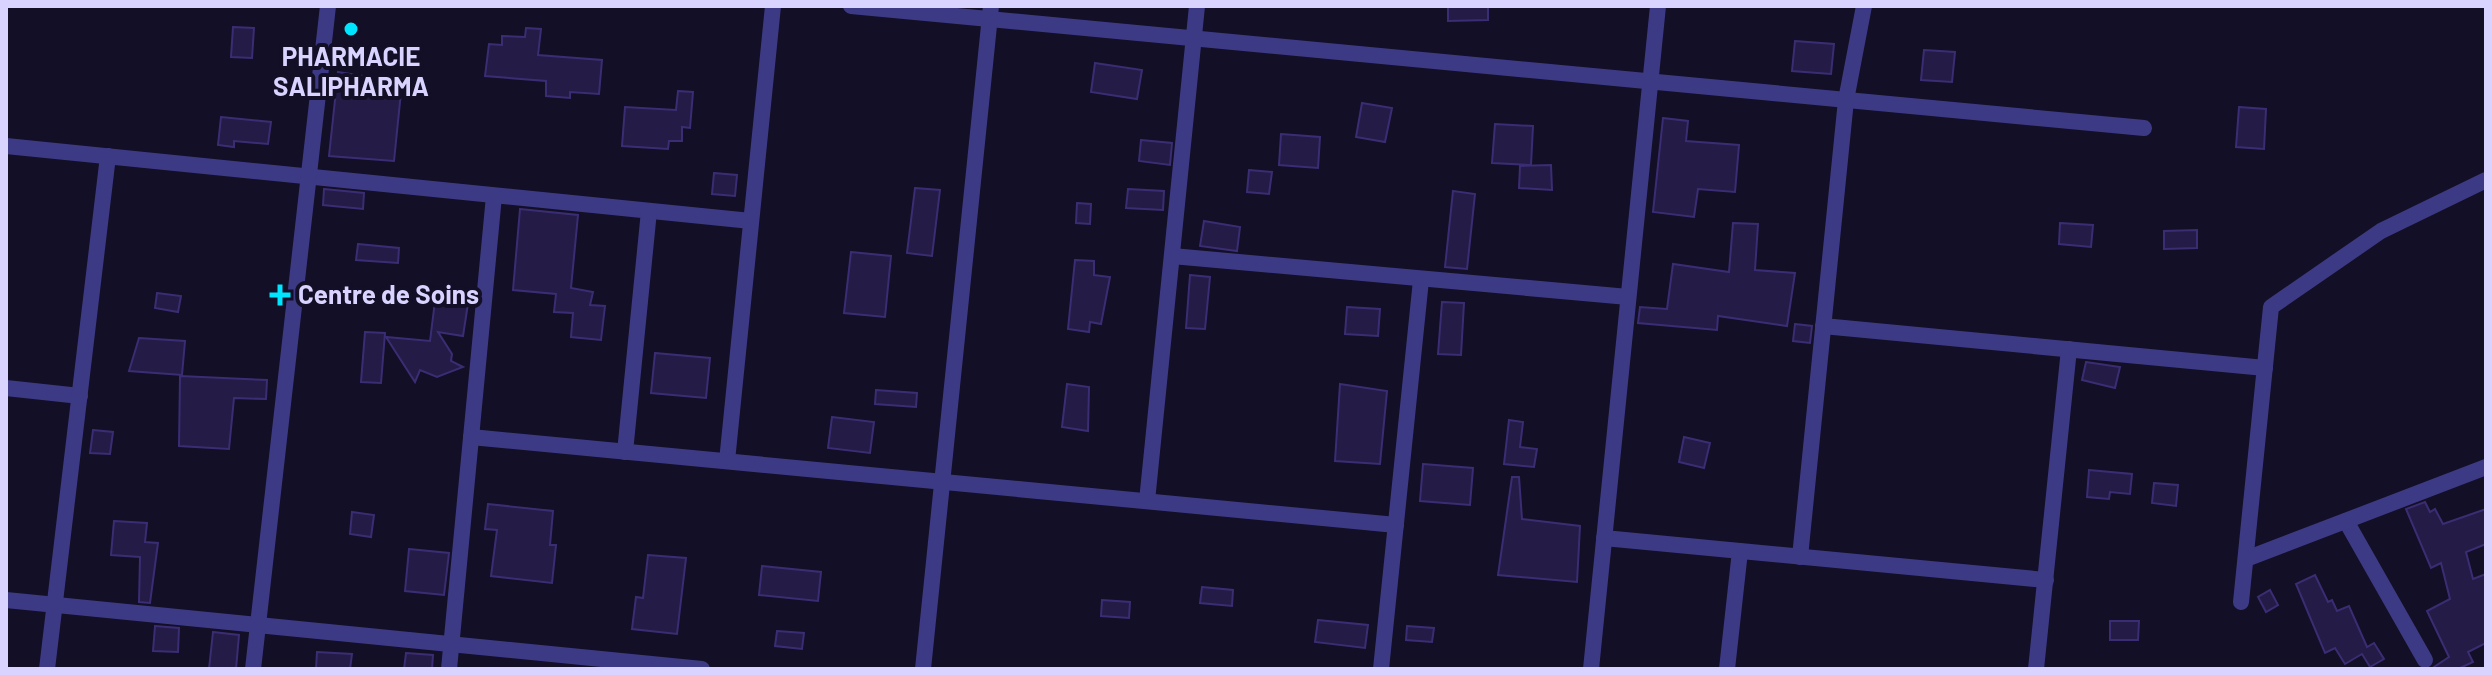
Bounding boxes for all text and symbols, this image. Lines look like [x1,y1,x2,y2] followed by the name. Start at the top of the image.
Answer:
[342,20,360,38] marker: PHARMACIE SALIPHARMA
[273,40,429,101] place label: PHARMACIE SALIPHARMA
[298,278,479,309] place label: Centre de Soins
[269,284,291,306] marker: Centre de Soins

